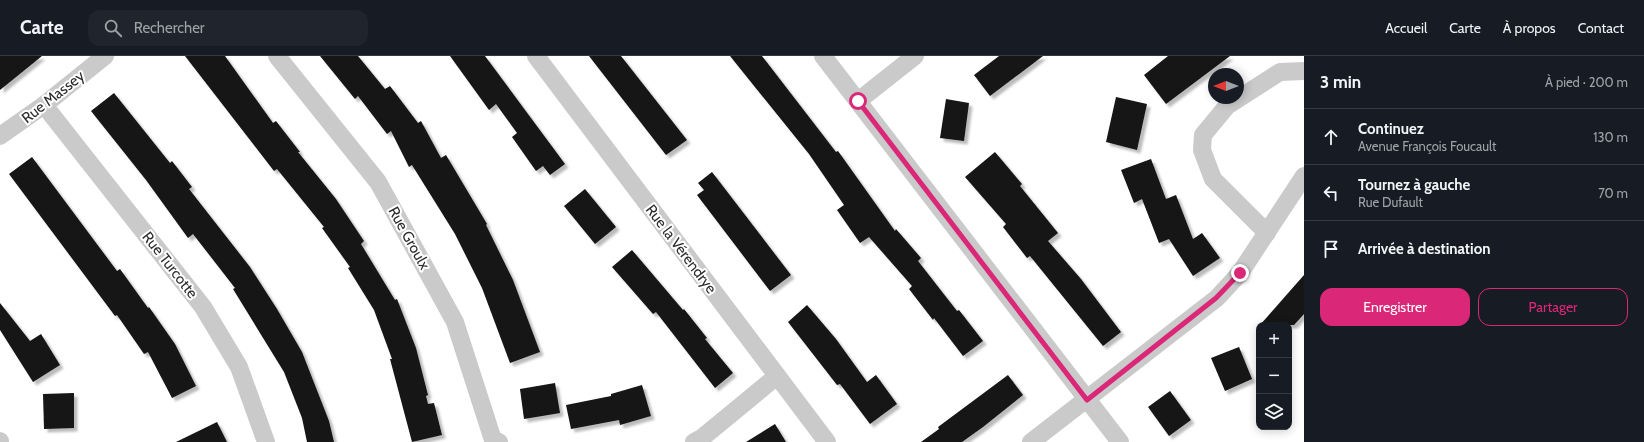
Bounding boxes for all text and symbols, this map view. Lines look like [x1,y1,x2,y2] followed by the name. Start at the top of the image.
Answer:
[88,10,368,46] search box
[20,16,64,39] text: Carte
[102,17,124,39] icon: search
[134,19,205,37] text: Rechercher
[1385,19,1427,37] text: Accueil
[1449,19,1481,37] text: Carte
[1503,19,1556,37] text: À propos
[1578,19,1624,37] text: Contact
[18,67,88,127] street label: Rue Massey
[1208,68,1244,104] north arrow
[1320,72,1361,92] text: 3 min
[1545,74,1628,90] text: À pied · 200 m
[849,92,867,110] route start
[1358,120,1424,138] text: Continuez
[1320,126,1342,148] icon: ahead
[1593,129,1628,145] text: 130 m
[1358,138,1496,154] text: Avenue François Foucault
[1358,176,1470,194] text: Tournez à gauche
[1320,182,1342,204] icon: left
[1598,185,1628,201] text: 70 m
[1358,194,1423,210] text: Rue Dufault
[642,201,720,297] street label: Rue la Vérendrye
[384,203,434,273] street label: Rue Groulx
[138,228,202,302] street label: Rue Turcotte
[1320,238,1342,260] icon: arrive
[1358,240,1490,258] text: Arrivée à destination
[1231,264,1249,282] route end
[1320,288,1470,326] button: Enregistrer
[1478,288,1628,326] button: Partager
[1256,322,1292,430] map controls
[1256,322,1292,358] button: +
[1256,358,1292,394] button: −
[1256,394,1292,430] button: layers

